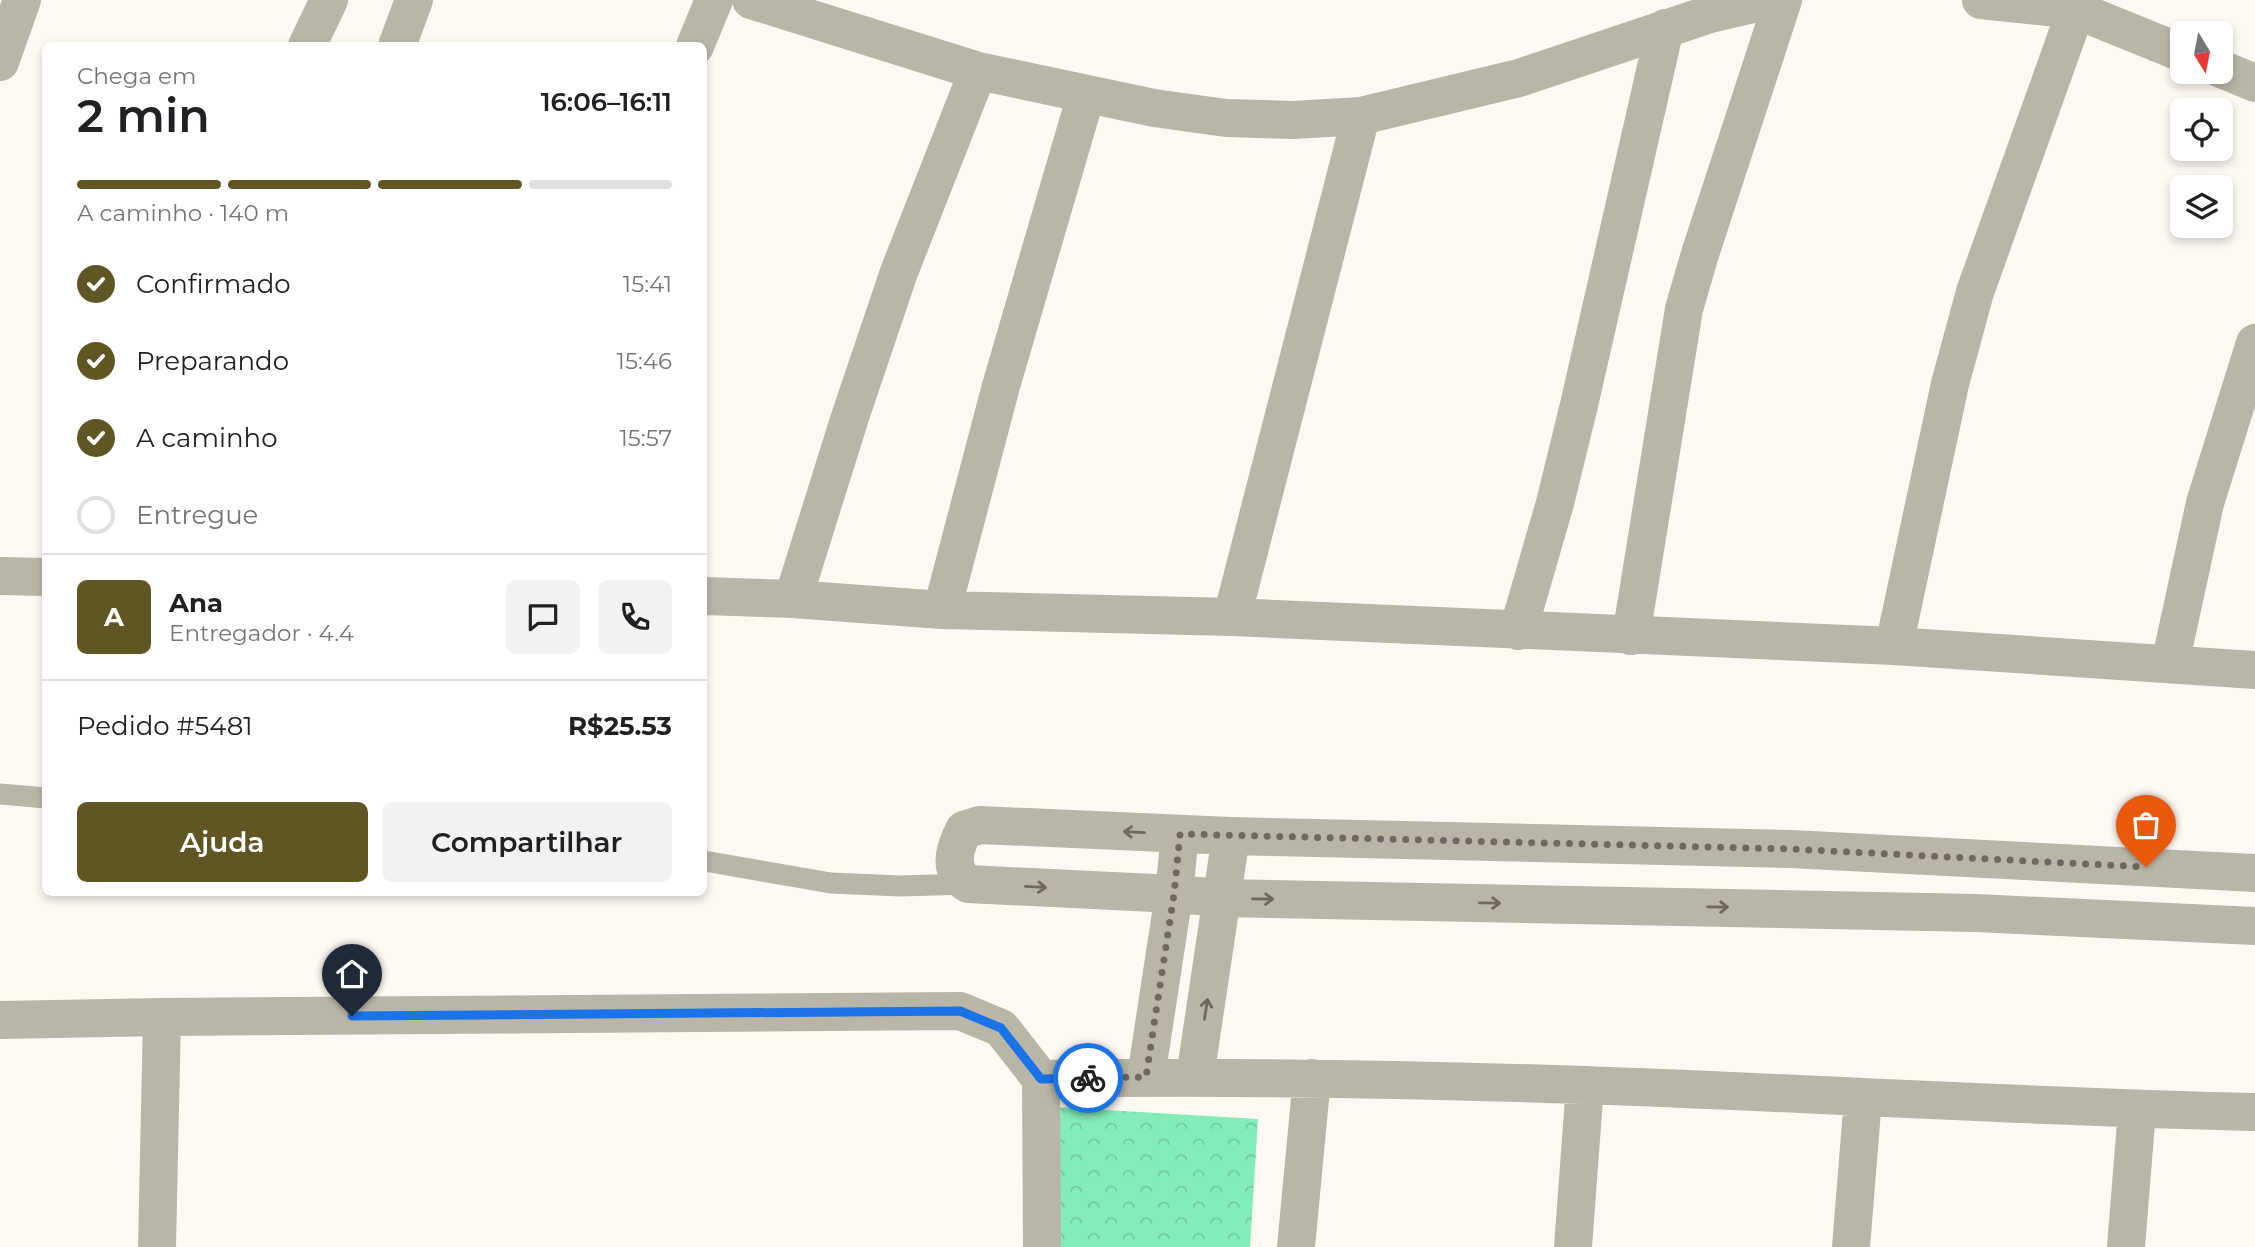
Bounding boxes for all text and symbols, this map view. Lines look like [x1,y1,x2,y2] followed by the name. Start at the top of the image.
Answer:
[2170,21,2233,84] north arrow
[2170,21,2233,238] map controls
[77,62,196,90] text: Chega em
[541,86,672,118] text: 16:06–16:11
[77,87,210,144] text: 2 min
[2170,98,2233,161] button: locate
[2170,175,2233,238] button: layers
[77,199,289,227] text: A caminho · 140 m
[77,265,115,303] icon: check
[136,268,291,300] text: Confirmado
[623,270,672,298] text: 15:41
[77,342,115,380] icon: check
[136,345,289,377] text: Preparando
[617,347,672,375] text: 15:46
[77,419,115,457] icon: check
[136,422,277,454] text: A caminho
[620,424,672,452] text: 15:57
[136,499,258,531] text: Entregue
[506,580,580,654] button: chat
[598,580,672,654] button: phone
[169,587,223,619] text: Ana
[104,601,124,633] text: A
[169,619,354,647] text: Entregador · 4.4
[77,710,253,742] text: Pedido #5481
[568,710,672,742] text: R$25.53
[2116,795,2176,867] pin
[77,802,368,882] button: Ajuda
[382,802,672,882] button: Compartilhar
[2127,806,2165,844] icon: bag
[1123,825,1146,838] one-way arrow
[1024,881,1047,894] one-way arrow
[1251,892,1274,905] one-way arrow
[1479,896,1502,910] one-way arrow
[1706,900,1729,914] one-way arrow
[322,944,382,1016] pin
[333,955,371,993] icon: home
[1199,998,1212,1021] one-way arrow
[1053,1043,1123,1113] courier
[1069,1059,1107,1097] icon: bike

